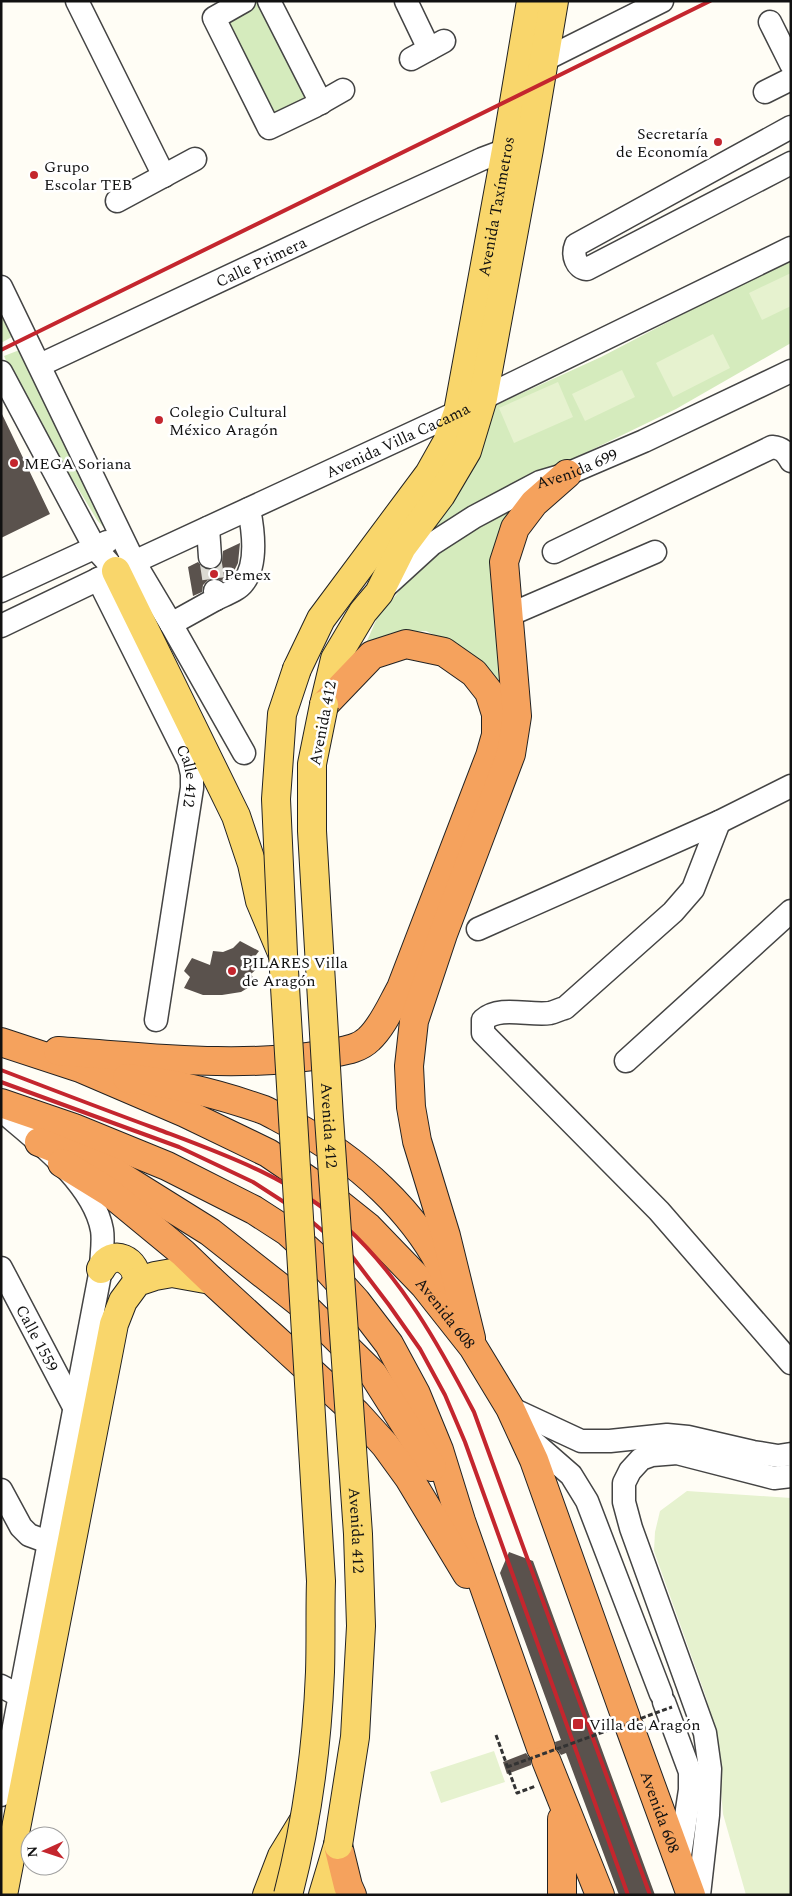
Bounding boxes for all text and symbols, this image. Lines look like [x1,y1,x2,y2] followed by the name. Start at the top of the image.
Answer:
[616,122,708,164] place label: Secretaría de Economía
[472,135,521,279] street label: Avenida Taxímetros
[712,136,724,148] marker: Secretaría de Economía
[44,155,132,197] place label: Grupo Escolar TEB
[28,169,40,181] marker: Grupo Escolar TEB
[212,231,311,294] street label: Calle Primera
[322,397,475,485] street label: Avenida Villa Cacama
[169,400,287,442] place label: Colegio Cultural México Aragón
[153,414,165,426] marker: Colegio Cultural México Aragón
[533,443,622,496] street label: Avenida 699
[24,452,132,476] place label: MEGA Soriana
[8,457,20,469] marker: MEGA Soriana
[224,563,271,587] place label: Pemex
[208,568,220,580] marker: Pemex
[303,679,343,768] street label: Avenida 412
[169,740,203,809] street label: Calle 412
[242,951,348,993] place label: PILARES Villa de Aragón
[226,965,238,977] marker: PILARES Villa de Aragón
[314,1082,343,1169] street label: Avenida 412
[409,1272,481,1354] street label: Avenida 608
[9,1301,64,1376] street label: Calle 1559
[342,1487,370,1574] street label: Avenida 412
[589,1713,701,1737] place label: Villa de Aragón
[571,1717,585,1731] marker: Villa de Aragón
[634,1767,686,1856] street label: Avenida 608
[20,1826,70,1876] north arrow
[22,1845,43,1858] text: N

